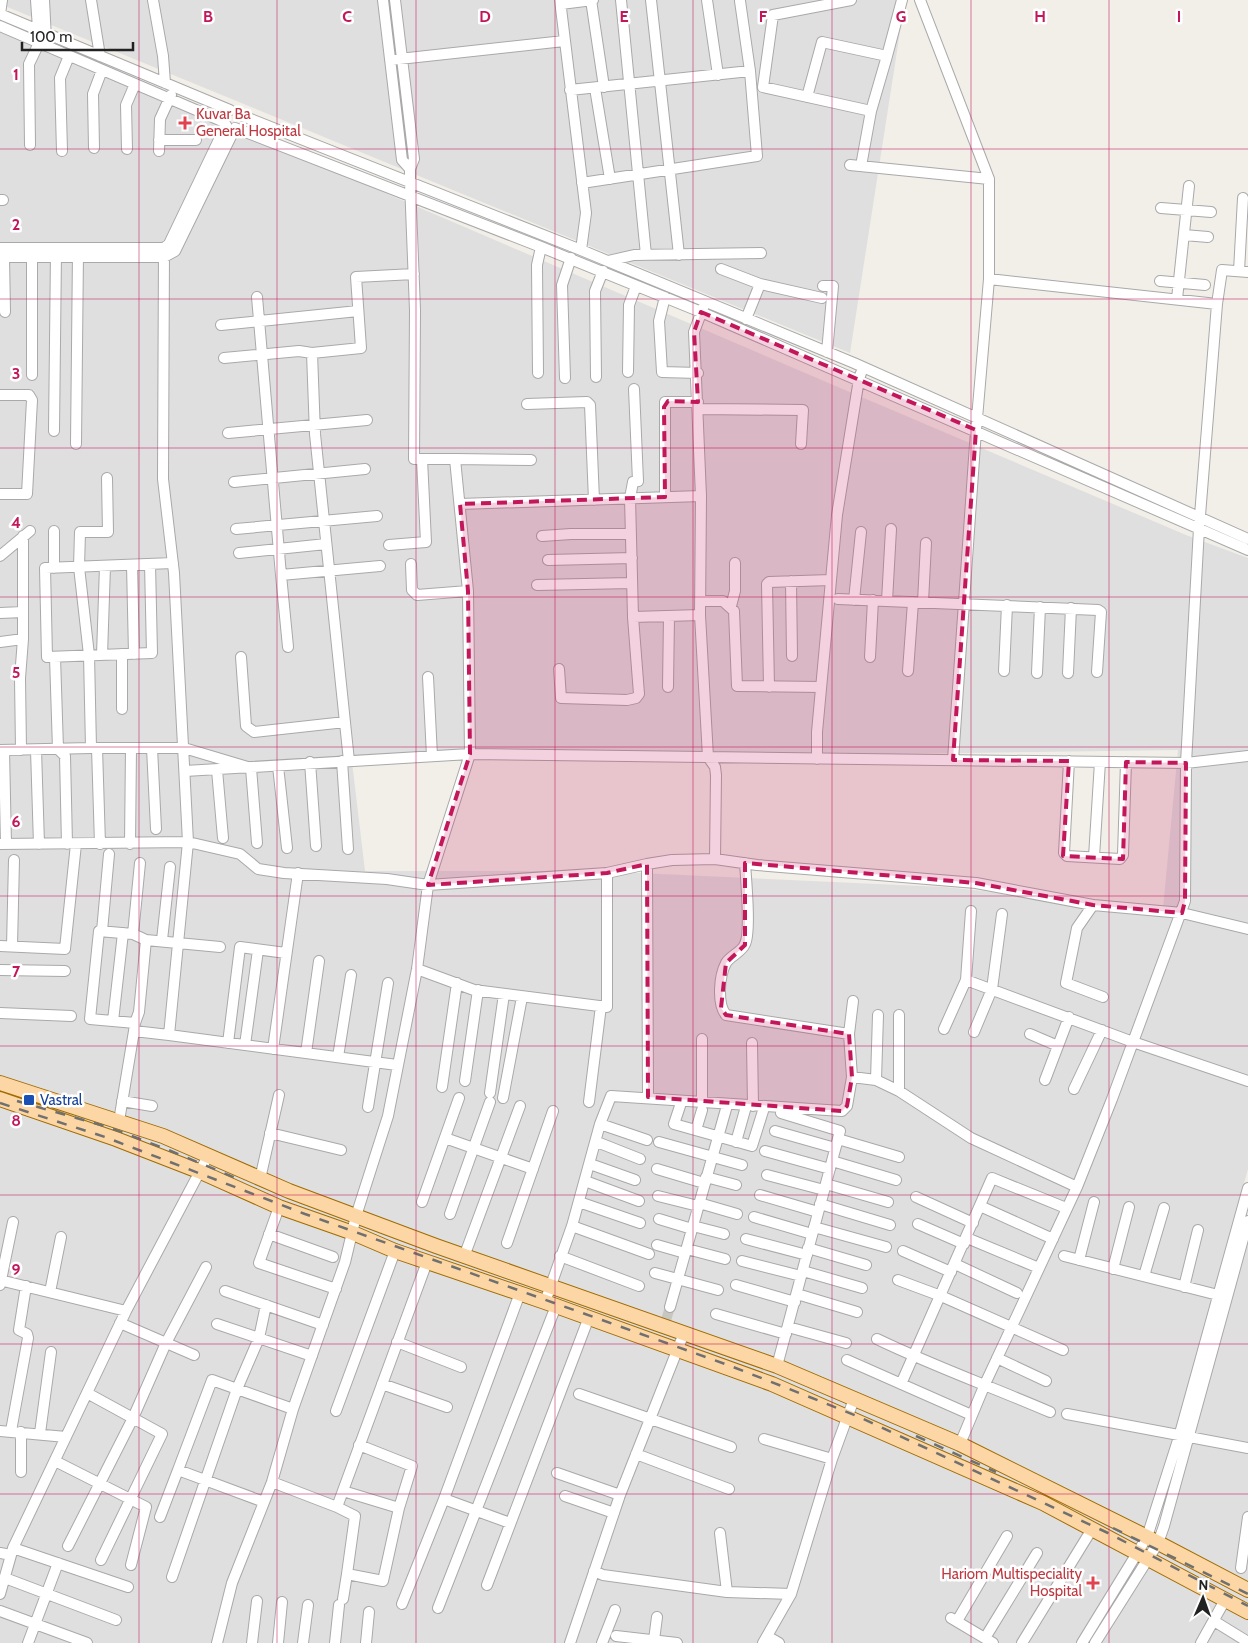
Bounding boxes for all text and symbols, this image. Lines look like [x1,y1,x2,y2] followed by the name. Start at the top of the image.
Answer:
[203,7,213,26] text: B
[342,7,352,26] text: C
[479,7,491,26] text: D
[619,7,629,26] text: E
[759,7,768,26] text: F
[896,7,906,26] text: G
[1034,7,1046,26] text: H
[1177,7,1181,26] text: I
[22,20,134,52] scale bar
[30,28,72,46] text: 100 m
[13,65,19,84] text: 1
[196,105,301,140] place label: Kuvar Ba General Hospital
[178,116,192,130] marker: Kuvar Ba General Hospital
[12,215,20,234] text: 2
[12,364,20,383] text: 3
[11,513,21,532] text: 4
[12,663,20,682] text: 5
[12,812,21,831] text: 6
[12,962,21,981] text: 7
[40,1091,83,1109] place label: Vastral
[22,1093,36,1107] marker: Vastral
[11,1111,21,1130] text: 8
[12,1260,21,1279] text: 9
[941,1565,1082,1600] place label: Hariom Multispeciality Hospital
[1178,1573,1228,1623] north arrow
[1086,1576,1100,1590] marker: Hariom Multispeciality Hospital
[1198,1576,1209,1594] text: N

